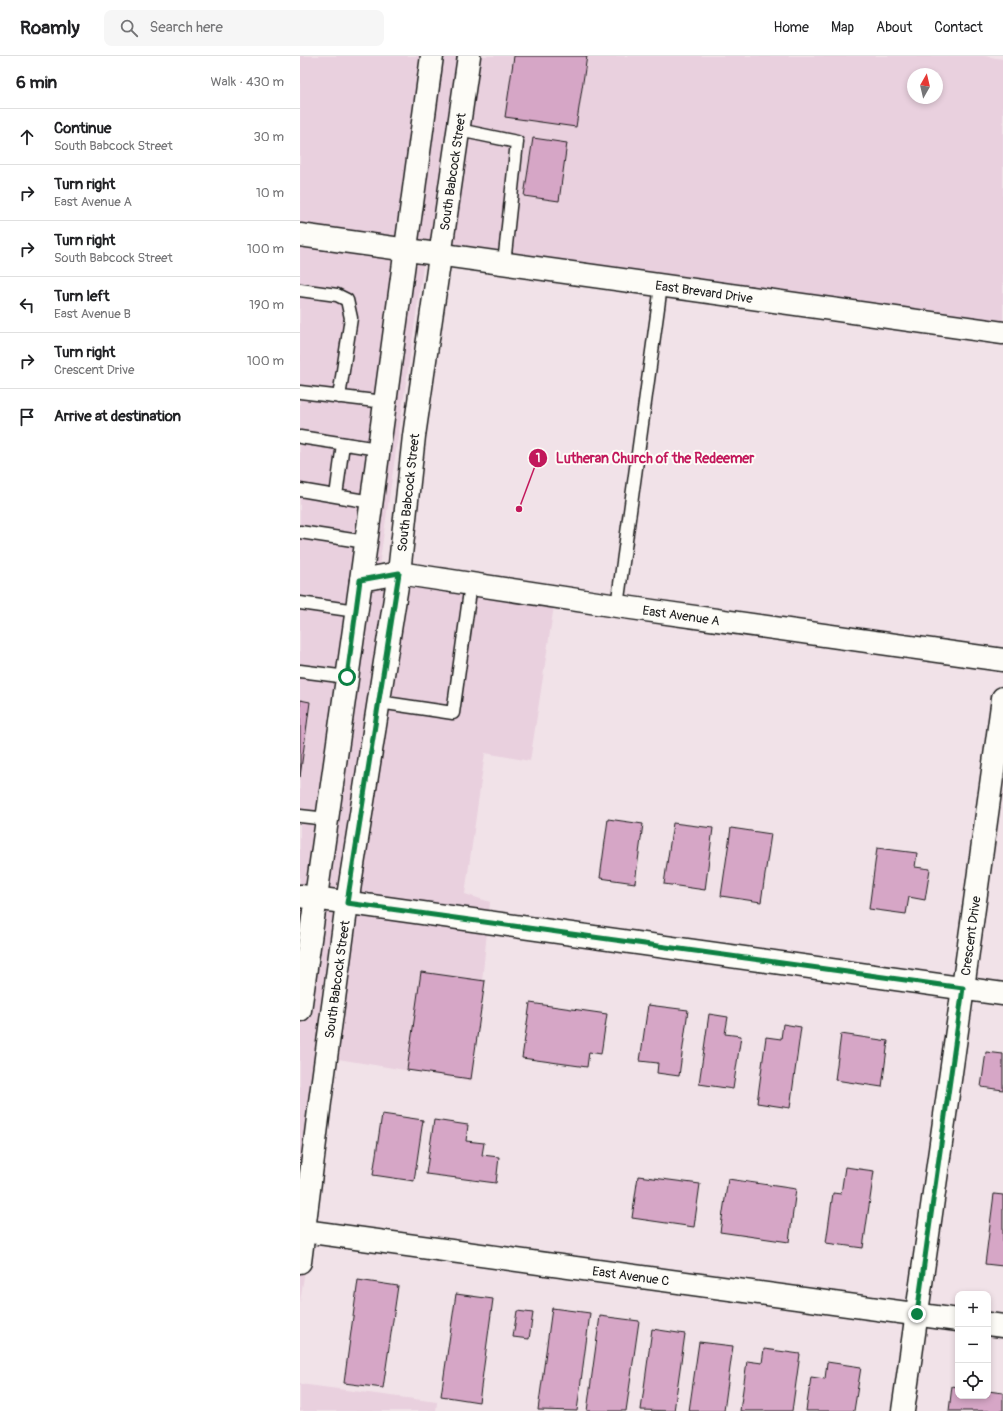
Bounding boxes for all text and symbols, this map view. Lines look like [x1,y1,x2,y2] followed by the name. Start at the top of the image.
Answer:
[104,10,384,46] search box
[20,16,80,40] text: Roamly
[118,17,140,39] icon: search
[150,18,223,37] text: Search here
[774,19,809,36] text: Home
[831,19,854,36] text: Map
[876,19,912,36] text: About
[934,19,983,36] text: Contact
[907,68,943,104] north arrow
[16,72,57,93] text: 6 min
[210,74,284,90] text: Walk · 430 m
[437,111,470,232] street label: South Babcock Street
[54,119,112,138] text: Continue
[16,126,38,148] icon: ahead
[254,129,284,145] text: 30 m
[54,138,173,154] text: South Babcock Street
[54,175,115,194] text: Turn right
[16,182,38,204] icon: right
[256,185,284,201] text: 10 m
[54,194,132,210] text: East Avenue A
[54,231,115,250] text: Turn right
[16,238,38,260] icon: right
[247,241,284,257] text: 100 m
[54,250,173,266] text: South Babcock Street
[654,278,754,307] street label: East Brevard Drive
[54,287,110,306] text: Turn left
[16,294,38,316] icon: left
[249,297,284,313] text: 190 m
[54,306,131,322] text: East Avenue B
[54,343,115,362] text: Turn right
[16,350,38,372] icon: right
[247,353,284,369] text: 100 m
[54,362,134,378] text: Crescent Drive
[16,406,38,428] icon: arrive
[54,407,181,426] text: Arrive at destination
[394,432,423,553] street label: South Babcock Street
[528,445,762,471] callout: Lutheran Church of the Redeemer
[556,450,755,467] text: Lutheran Church of the Redeemer
[536,451,540,466] text: 1
[641,603,721,629] street label: East Avenue A
[338,668,356,686] route start
[958,894,985,977] street label: Crescent Drive
[322,919,354,1039] street label: South Babcock Street
[591,1263,670,1290] street label: East Avenue C
[955,1291,991,1399] map controls
[955,1291,991,1327] button: +
[908,1305,926,1323] route end
[955,1327,991,1363] button: −
[955,1363,991,1399] button: locate

